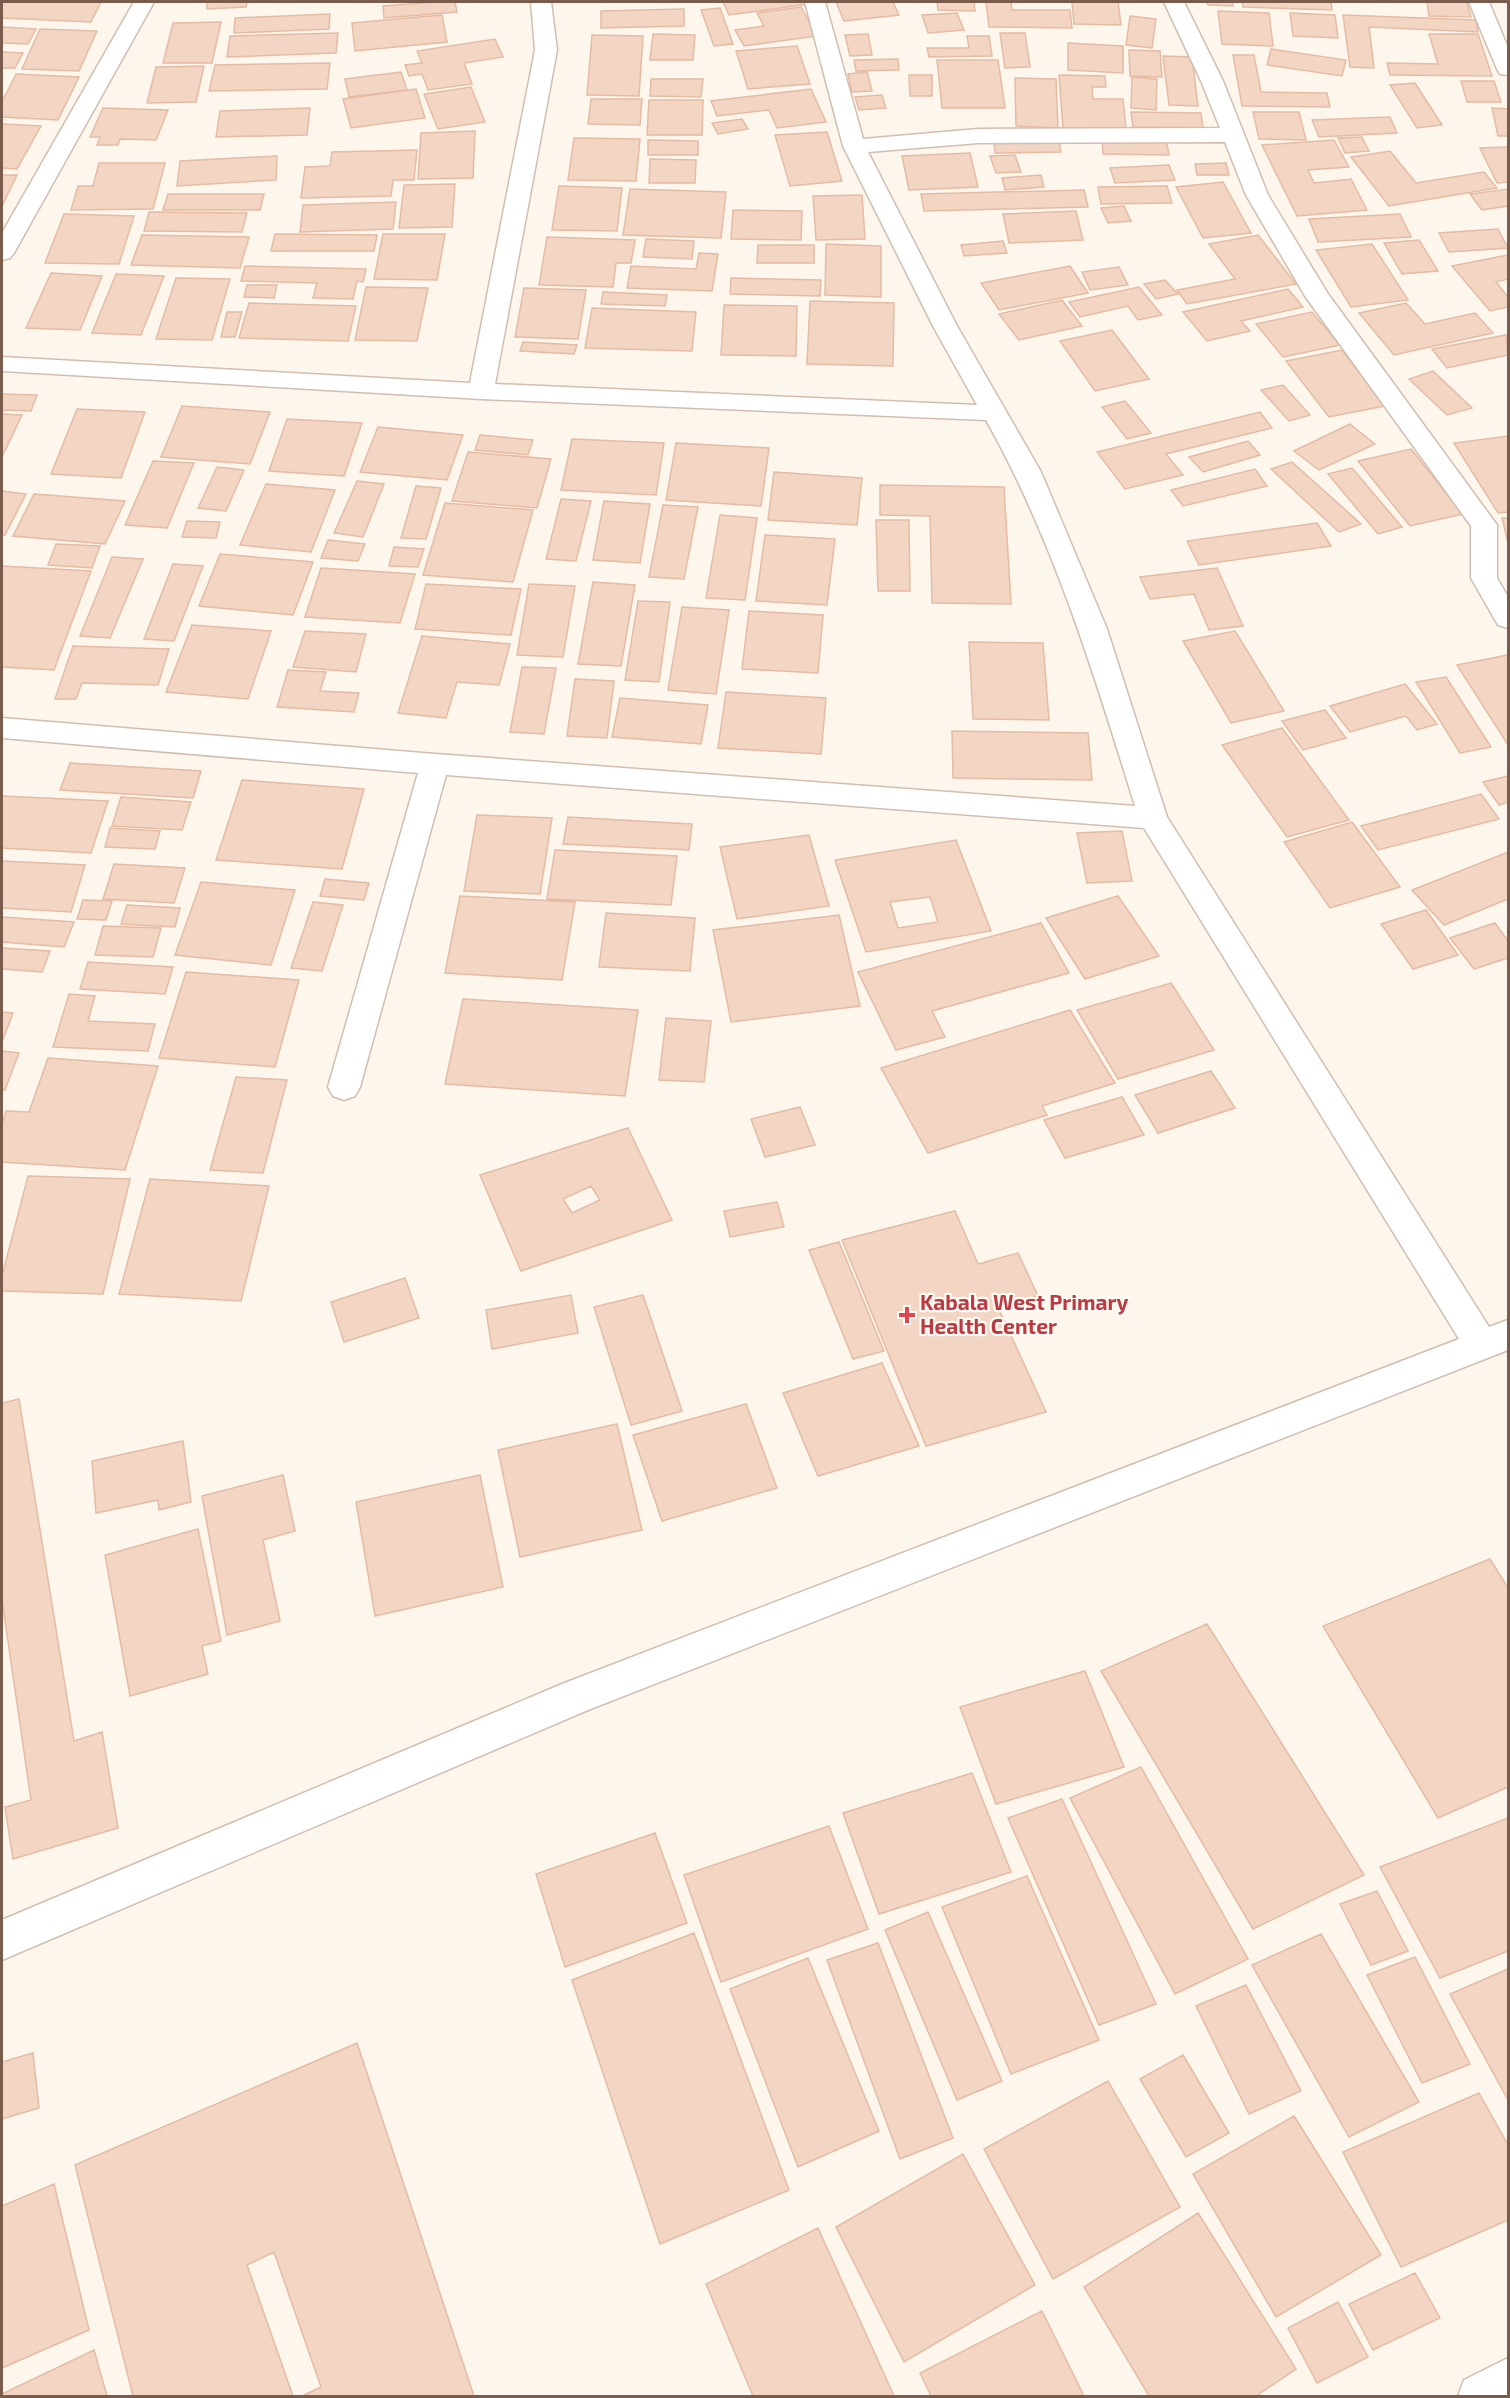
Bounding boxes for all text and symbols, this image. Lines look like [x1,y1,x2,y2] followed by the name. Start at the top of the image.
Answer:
[920,1289,1128,1338] place label: Kabala West Primary Health Center
[898,1306,916,1324] marker: Kabala West Primary Health Center

